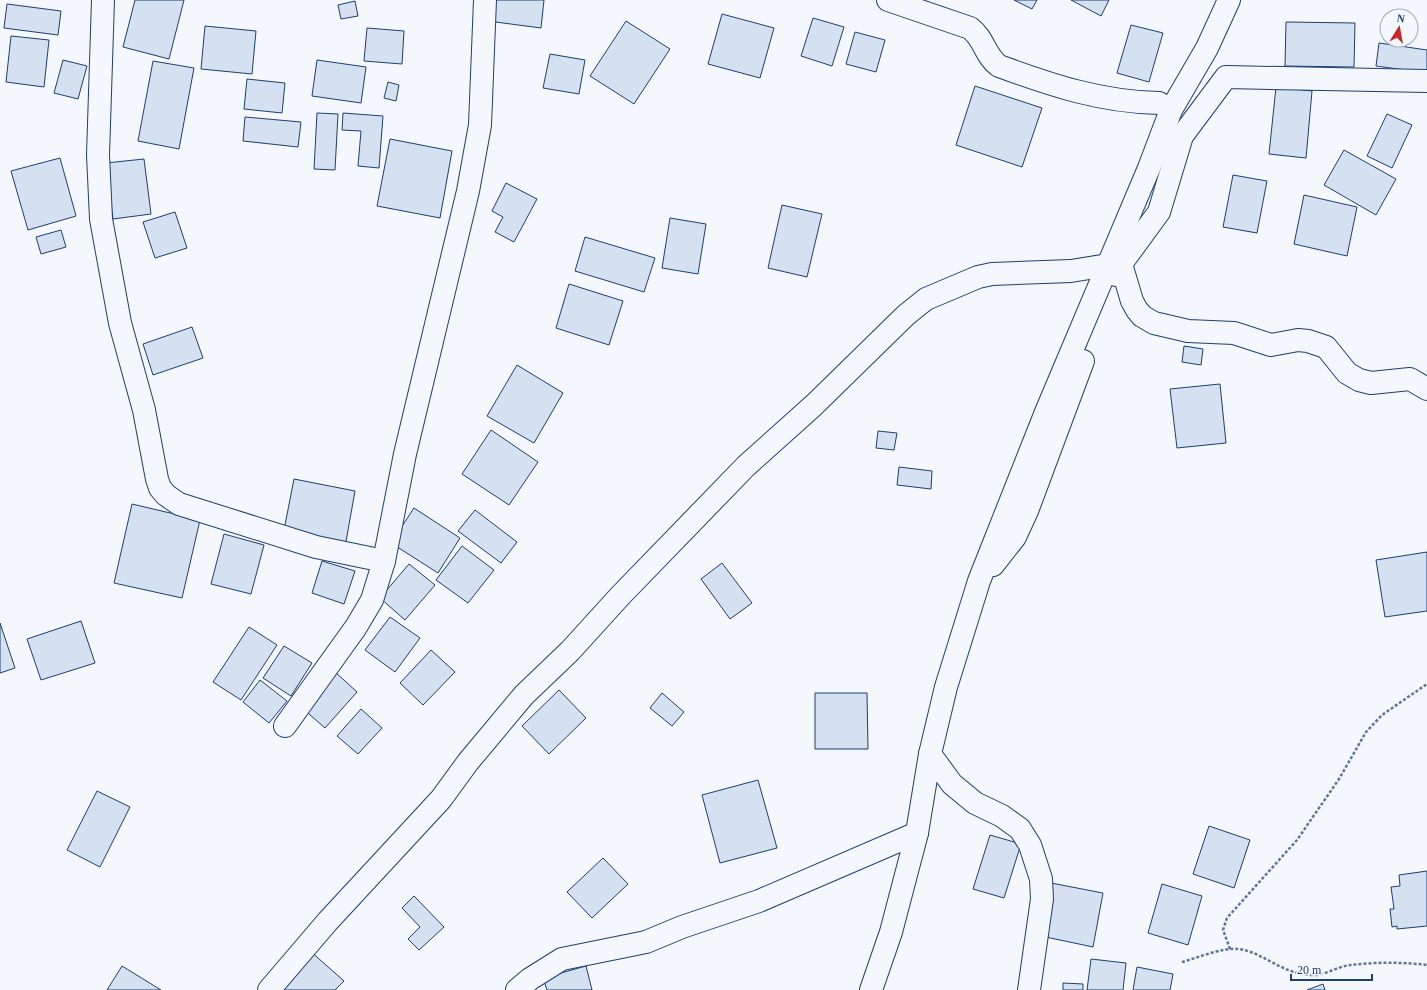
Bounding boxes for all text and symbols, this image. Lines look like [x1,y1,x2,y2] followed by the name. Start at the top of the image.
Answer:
[1379,8,1419,48] north arrow
[1396,12,1406,25] text: N
[1291,956,1372,982] scale bar
[1297,963,1322,977] text: 20 m

